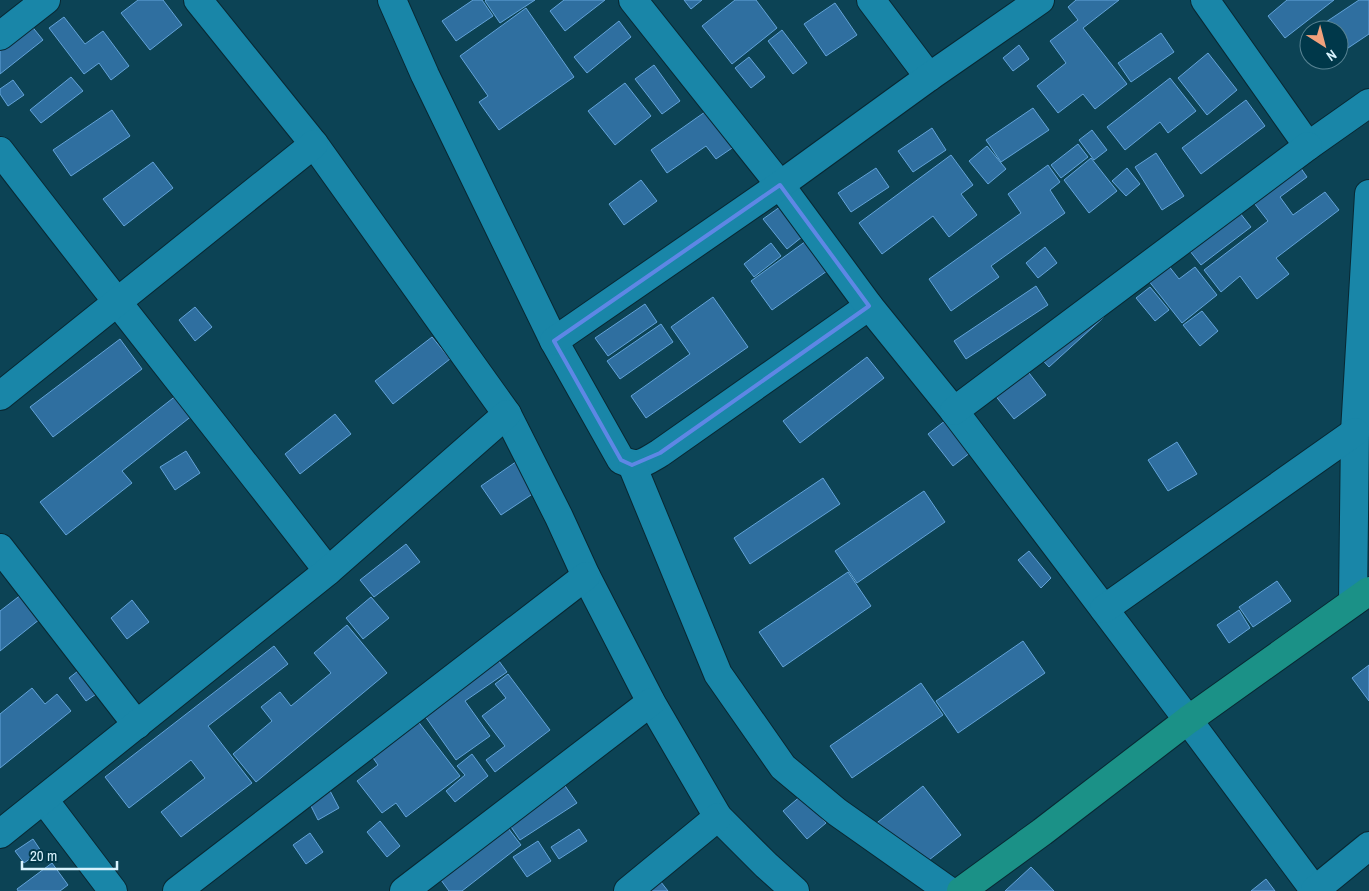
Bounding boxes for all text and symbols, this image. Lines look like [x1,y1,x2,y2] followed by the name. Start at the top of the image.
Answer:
[1299,20,1349,70] north arrow
[1323,46,1340,65] text: N
[22,838,118,870] scale bar
[30,845,57,866] text: 20 m

